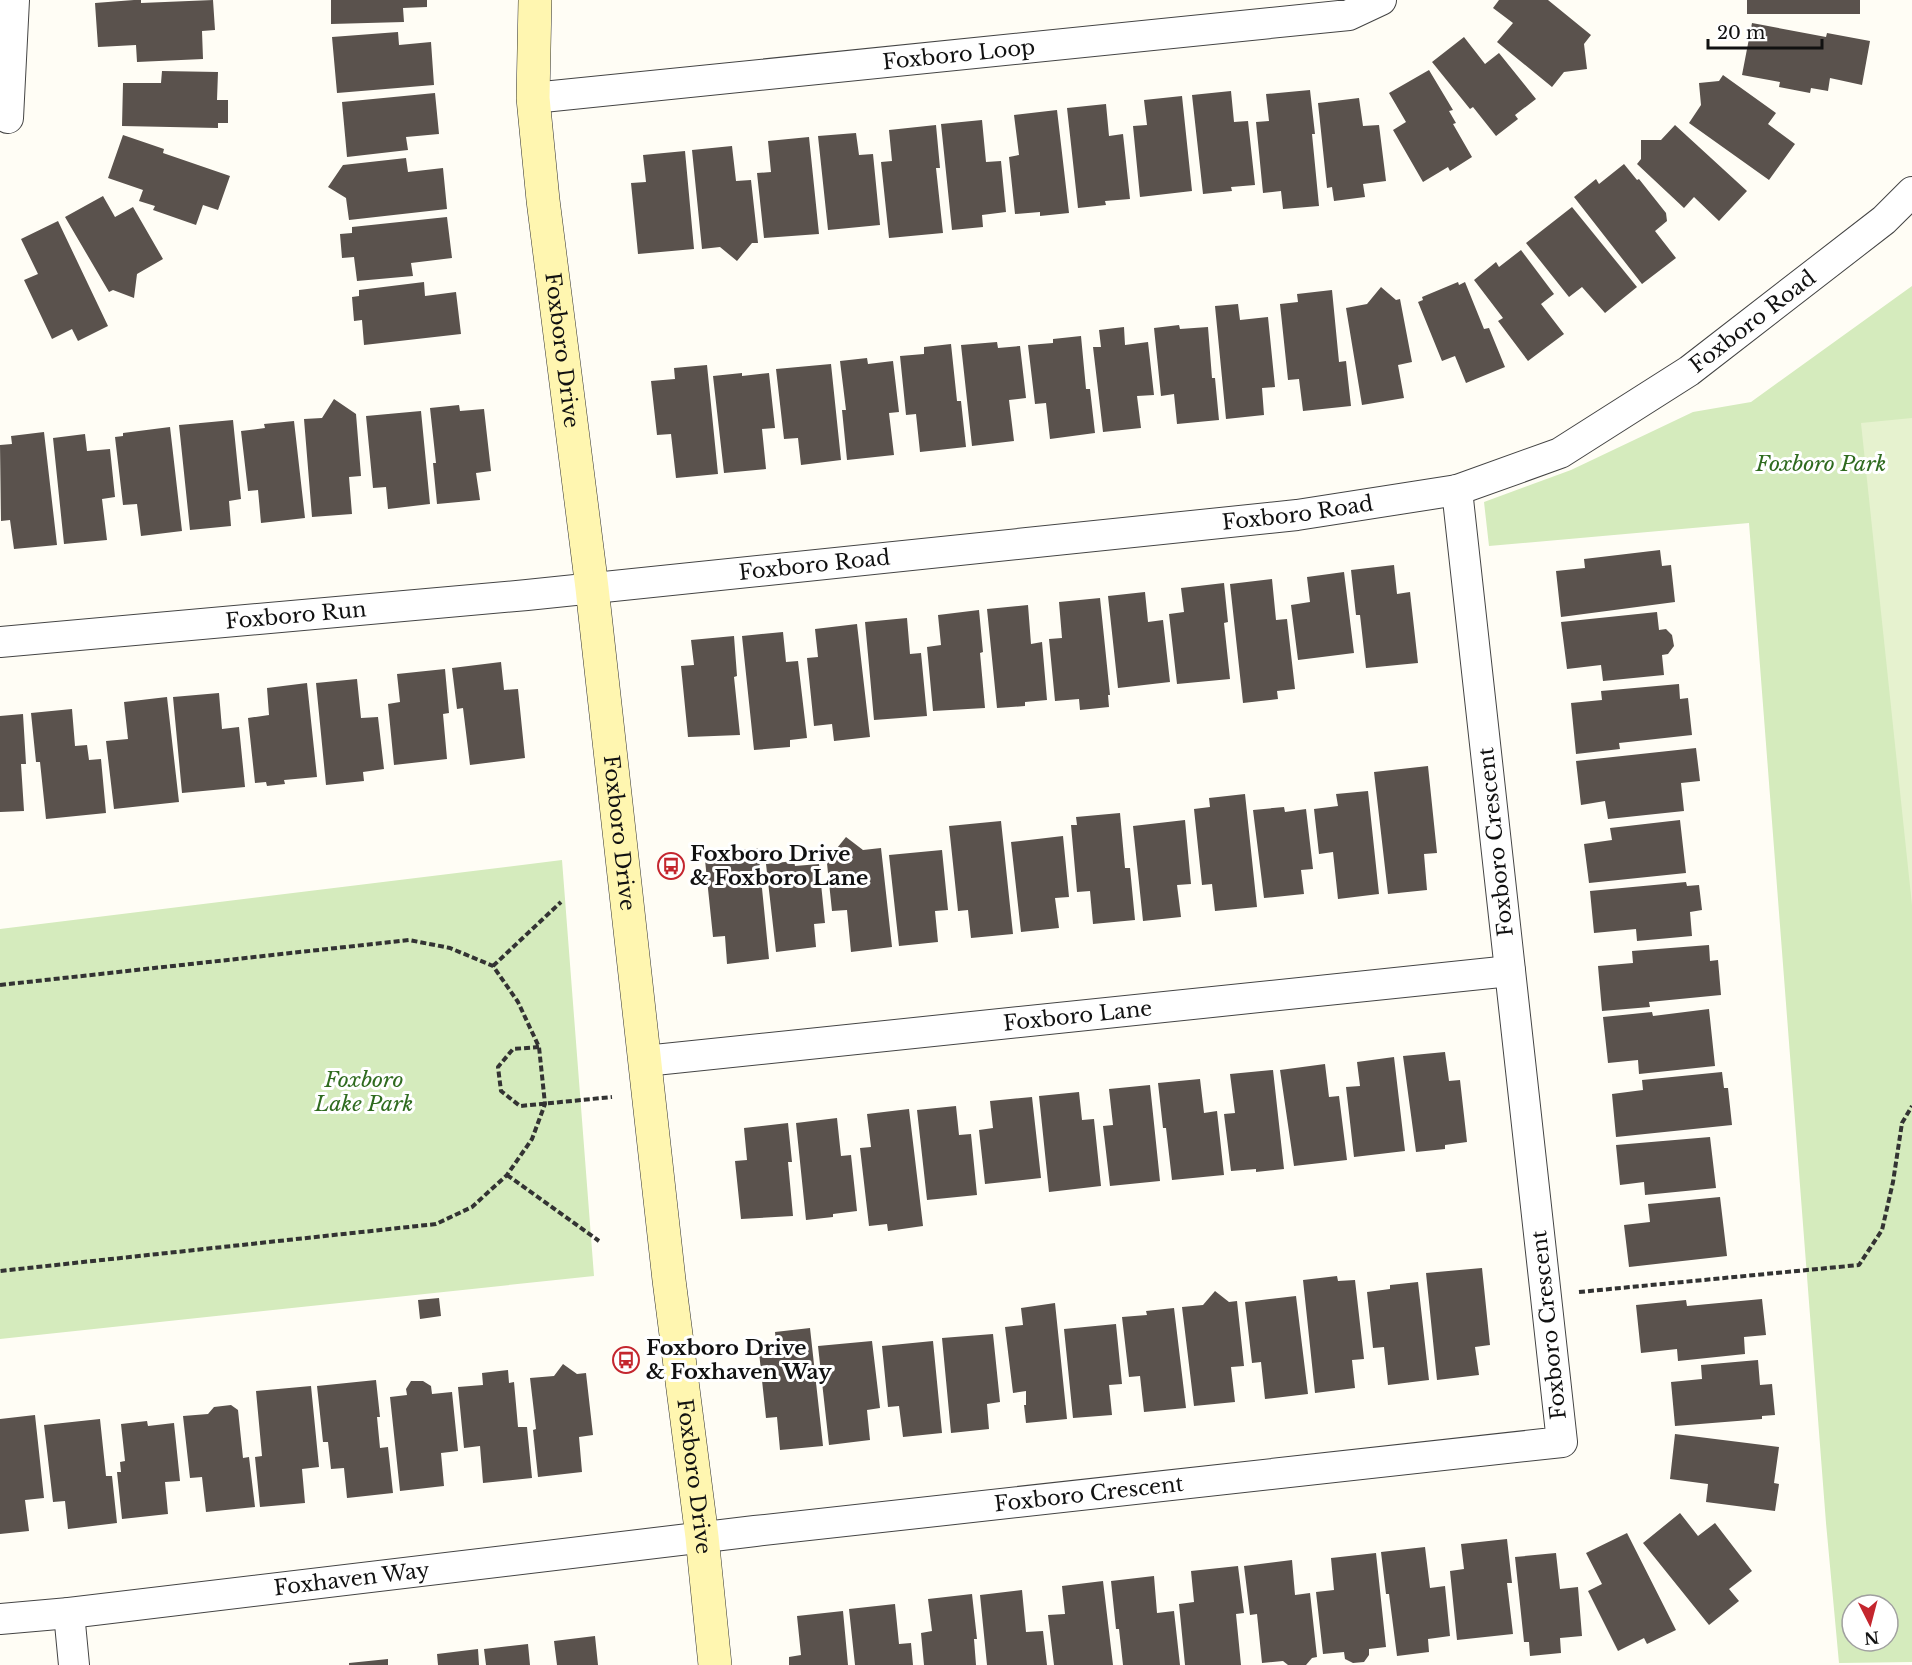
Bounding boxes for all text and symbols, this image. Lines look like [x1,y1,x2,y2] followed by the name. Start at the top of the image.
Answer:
[1708,12,1822,50] scale bar
[1717,22,1765,44] text: 20 m
[881,34,1036,75] street label: Foxboro Loop
[1685,265,1821,379] street label: Foxboro Road
[539,271,585,429] street label: Foxboro Drive
[1755,451,1886,477] park label: Foxboro Park
[1221,490,1375,536] street label: Foxboro Road
[737,544,891,586] street label: Foxboro Road
[224,596,367,635] street label: Foxboro Run
[1473,746,1519,938] street label: Foxboro Crescent
[598,754,641,912] street label: Foxboro Drive
[690,841,868,891] place label: Foxboro Drive & Foxboro Lane
[656,851,686,881] bus stop icon: Foxboro Drive & Foxboro Lane
[1002,995,1153,1037] street label: Foxboro Lane
[314,1067,413,1117] park label: Foxboro Lake Park
[1526,1229,1572,1421] street label: Foxboro Crescent
[646,1335,832,1385] place label: Foxboro Drive & Foxhaven Way
[611,1345,641,1375] bus stop icon: Foxboro Drive & Foxhaven Way
[671,1397,717,1555] street label: Foxboro Drive
[993,1471,1185,1518] street label: Foxboro Crescent
[272,1557,432,1601] street label: Foxhaven Way
[1840,1593,1900,1653] north arrow
[1863,1627,1880,1649] text: N

